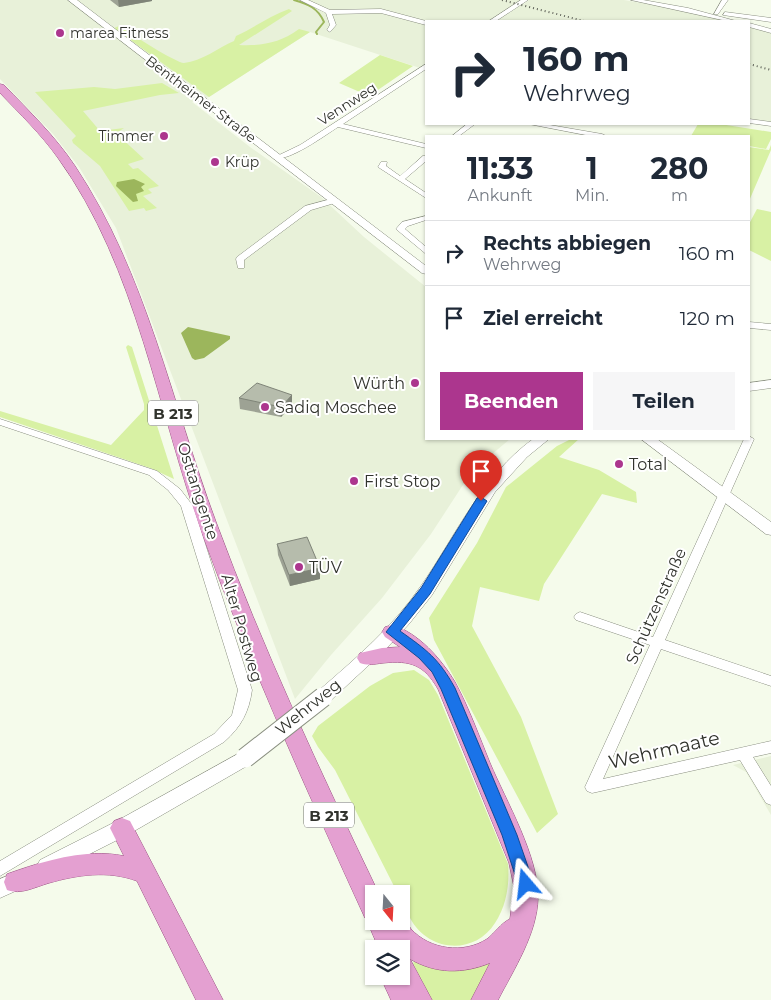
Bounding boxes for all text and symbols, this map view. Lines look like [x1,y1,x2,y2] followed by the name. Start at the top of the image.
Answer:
[70,24,169,42] place label: marea Fitness
[54,27,66,39] marker: marea Fitness
[523,37,629,80] text: 160 m
[440,40,505,105] icon: right
[142,52,260,146] street label: Bentheimer Straße
[314,78,380,130] street label: Vennweg
[523,80,631,107] text: Wehrweg
[98,127,154,145] place label: Timmer
[158,130,170,142] marker: Timmer
[467,150,533,187] text: 11:33
[586,150,598,187] text: 1
[650,150,708,187] text: 280
[225,153,259,171] place label: Krüp
[209,156,221,168] marker: Krüp
[467,186,533,205] text: Ankunft
[575,186,609,205] text: Min.
[671,186,688,205] text: m
[483,232,651,255] text: Rechts abbiegen
[440,239,468,267] icon: right
[679,242,735,265] text: 160 m
[483,255,561,274] text: Wehrweg
[440,304,468,332] icon: arrive
[483,307,603,330] text: Ziel erreicht
[680,307,735,330] text: 120 m
[440,372,583,430] button: Beenden
[593,372,735,430] button: Teilen
[353,374,405,393] place label: Würth
[409,377,421,389] marker: Würth
[275,398,397,417] place label: Sadiq Moschee
[148,400,198,426] road number: B 213
[259,401,271,413] marker: Sadiq Moschee
[173,440,223,542] street label: Osttangente
[460,450,502,501] pin
[629,455,667,474] place label: Total
[467,457,495,485] icon: arrive
[613,458,625,470] marker: Total
[364,472,440,491] place label: First Stop
[348,475,360,487] marker: First Stop
[622,545,690,667] street label: Schützenstraße
[309,557,343,577] place label: TÜV
[293,561,305,573] marker: TÜV
[217,572,267,684] street label: Alter Postweg
[272,675,344,739] street label: Wehrweg
[606,726,722,774] street label: Wehrmaate
[304,802,354,828] road number: B 213
[499,857,551,909] position arrow
[365,885,410,930] north arrow
[365,885,410,985] map controls
[365,940,410,985] button: layers

